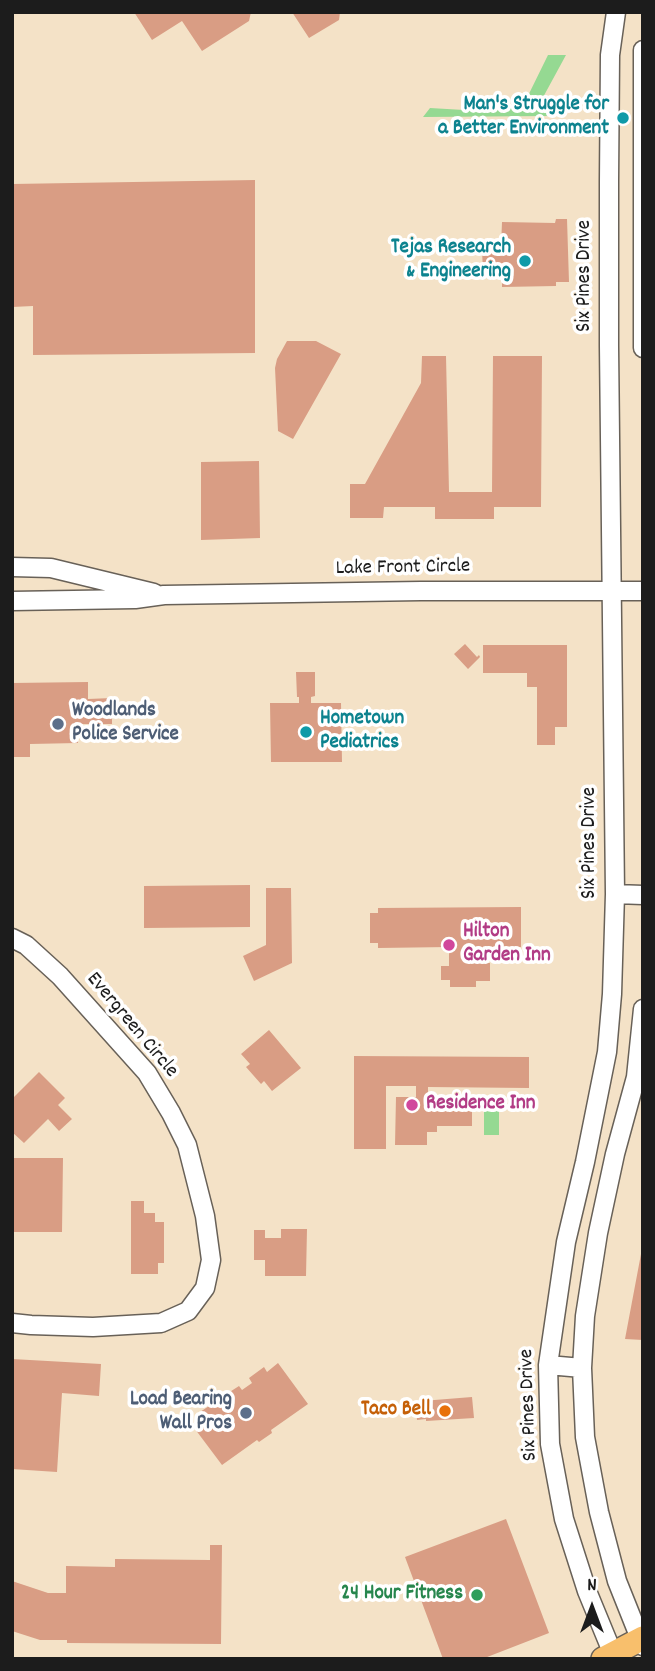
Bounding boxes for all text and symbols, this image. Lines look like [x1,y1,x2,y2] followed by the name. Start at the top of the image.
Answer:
[438,93,609,143] place label: Man's Struggle for a Better Environment
[615,110,631,126] marker: Man's Struggle for a Better Environment
[573,220,599,332] street label: Six Pines Drive
[391,236,511,286] place label: Tejas Research & Engineering
[517,253,533,269] marker: Tejas Research & Engineering
[336,555,470,583] street label: Lake Front Circle
[72,699,179,749] place label: Woodlands Police Service
[320,707,404,757] place label: Hometown Pediatrics
[50,716,66,732] marker: Woodlands Police Service
[298,724,314,740] marker: Hometown Pediatrics
[578,787,604,899] street label: Six Pines Drive
[463,920,551,970] place label: Hilton Garden Inn
[441,937,457,953] marker: Hilton Garden Inn
[80,968,182,1084] street label: Evergreen Circle
[426,1092,535,1118] place label: Residence Inn
[404,1097,420,1113] marker: Residence Inn
[515,1349,545,1461] street label: Six Pines Drive
[130,1388,232,1438] place label: Load Bearing Wall Pros
[361,1398,431,1424] place label: Taco Bell
[437,1403,453,1419] marker: Taco Bell
[238,1405,254,1421] marker: Load Bearing Wall Pros
[557,1573,627,1643] north arrow
[587,1573,597,1600] text: N
[341,1582,463,1608] place label: 24 Hour Fitness
[469,1587,485,1603] marker: 24 Hour Fitness

